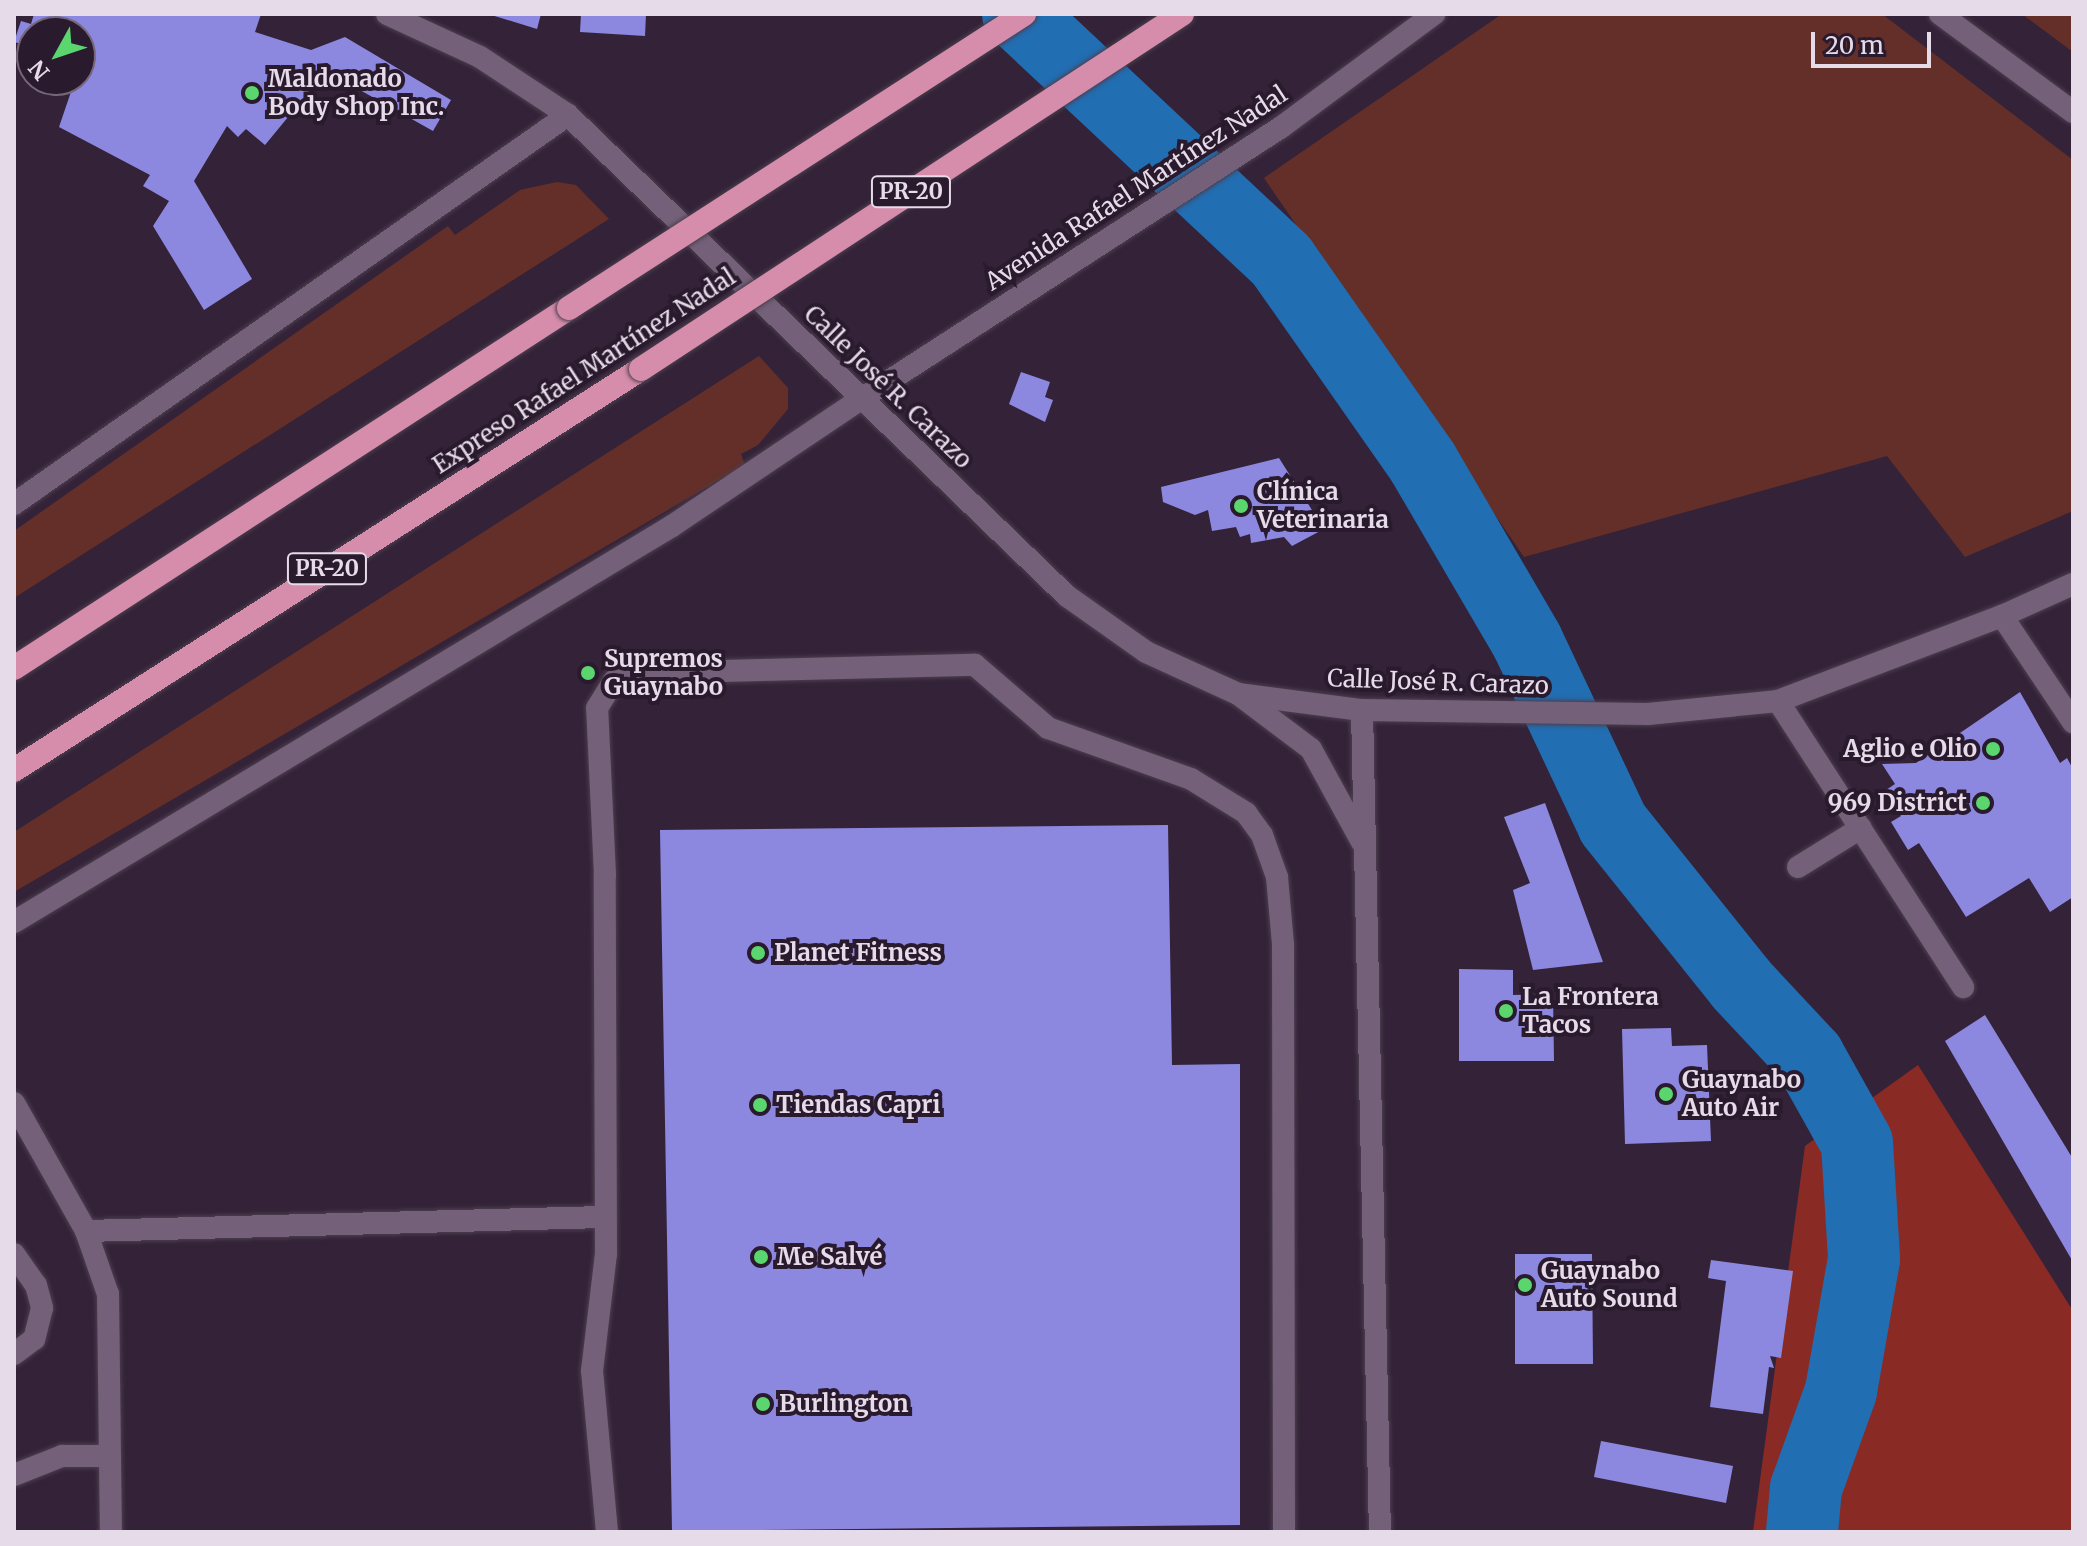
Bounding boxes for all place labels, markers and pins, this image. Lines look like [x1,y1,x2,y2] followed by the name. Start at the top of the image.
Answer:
[268,65,444,121] place label: Maldonado Body Shop Inc.
[243,84,261,102] marker: Maldonado Body Shop Inc.
[1257,478,1389,534] place label: Clínica Veterinaria
[1232,497,1250,515] marker: Clínica Veterinaria
[604,645,723,701] place label: Supremos Guaynabo
[579,664,597,682] marker: Supremos Guaynabo
[1843,735,1977,763] place label: Aglio e Olio
[1984,740,2002,758] marker: Aglio e Olio
[1828,789,1967,817] place label: 969 District
[1974,794,1992,812] marker: 969 District
[774,939,942,967] place label: Planet Fitness
[749,944,767,962] marker: Planet Fitness
[1522,983,1659,1039] place label: La Frontera Tacos
[1497,1002,1515,1020] marker: La Frontera Tacos
[1682,1066,1801,1122] place label: Guaynabo Auto Air
[1657,1085,1675,1103] marker: Guaynabo Auto Air
[776,1091,941,1119] place label: Tiendas Capri
[751,1096,769,1114] marker: Tiendas Capri
[777,1243,883,1271] place label: Me Salvé
[752,1248,770,1266] marker: Me Salvé
[1541,1257,1677,1313] place label: Guaynabo Auto Sound
[1516,1276,1534,1294] marker: Guaynabo Auto Sound
[779,1390,909,1418] place label: Burlington
[754,1395,772,1413] marker: Burlington

